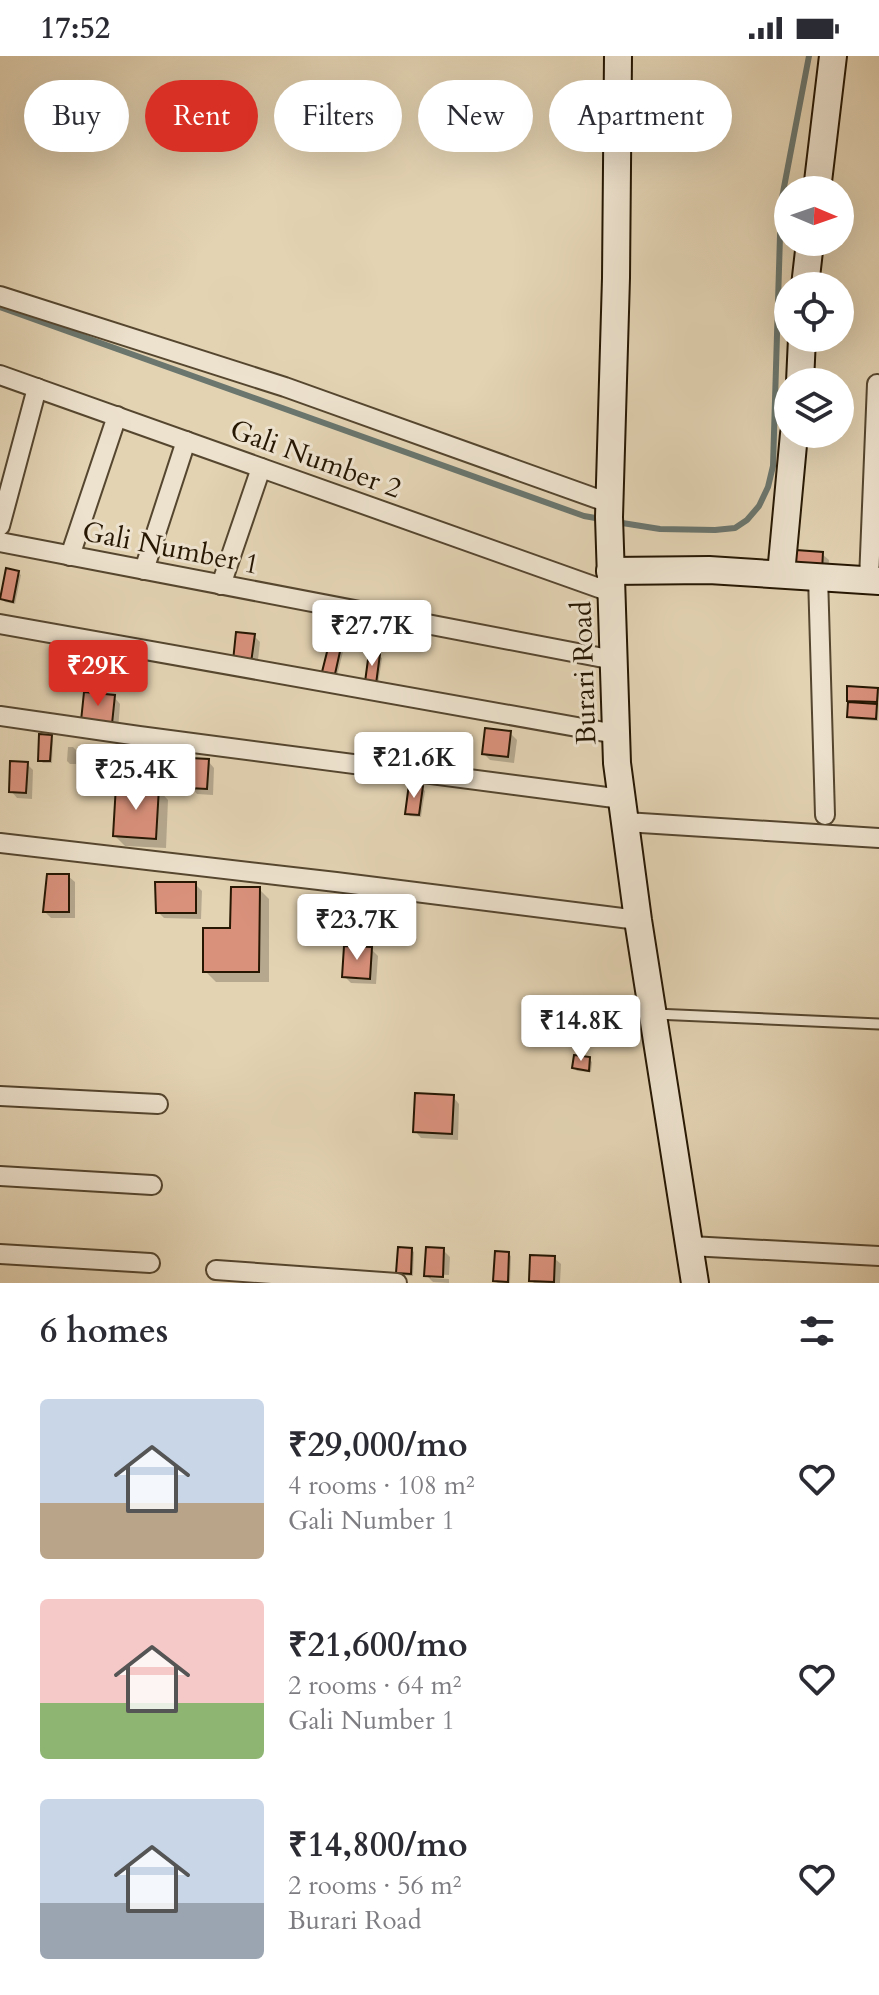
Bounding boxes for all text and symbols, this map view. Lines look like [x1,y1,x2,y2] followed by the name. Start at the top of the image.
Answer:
[40,8,110,49] text: 17:52
[24,80,129,152] chip: Buy
[145,80,258,152] chip: Rent
[274,80,402,152] chip: Filters
[418,80,533,152] chip: New
[549,80,732,152] chip: Apartment
[774,176,854,256] north arrow
[774,176,854,448] map controls
[774,272,854,352] button: locate
[774,368,854,448] button: layers
[225,410,407,507] street label: Gali Number 2
[79,512,263,584] street label: Gali Number 1
[307,600,437,668] pin: ₹27.7K
[562,600,605,746] street label: Burari Road
[330,608,414,643] text: ₹27.7K
[51,640,145,708] pin: ₹29K
[67,648,129,683] text: ₹29K
[349,732,479,800] pin: ₹21.6K
[372,740,456,775] text: ₹21.6K
[71,744,201,812] pin: ₹25.4K
[94,752,178,787] text: ₹25.4K
[292,894,422,962] pin: ₹23.7K
[315,902,399,937] text: ₹23.7K
[516,995,646,1063] pin: ₹14.8K
[539,1003,623,1038] text: ₹14.8K
[40,1308,168,1354] text: 6 homes
[795,1309,839,1353] icon: filters
[288,1422,468,1468] text: ₹29,000/mo
[104,1431,200,1527] icon: home
[795,1457,839,1501] icon: heart
[288,1468,475,1503] text: 4 rooms · 108 m²
[288,1503,455,1538] text: Gali Number 1
[288,1622,468,1668] text: ₹21,600/mo
[104,1631,200,1727] icon: home
[795,1657,839,1701] icon: heart
[288,1668,461,1703] text: 2 rooms · 64 m²
[288,1703,455,1738] text: Gali Number 1
[288,1822,468,1868] text: ₹14,800/mo
[104,1831,200,1927] icon: home
[795,1857,839,1901] icon: heart
[288,1868,461,1903] text: 2 rooms · 56 m²
[288,1903,422,1938] text: Burari Road

